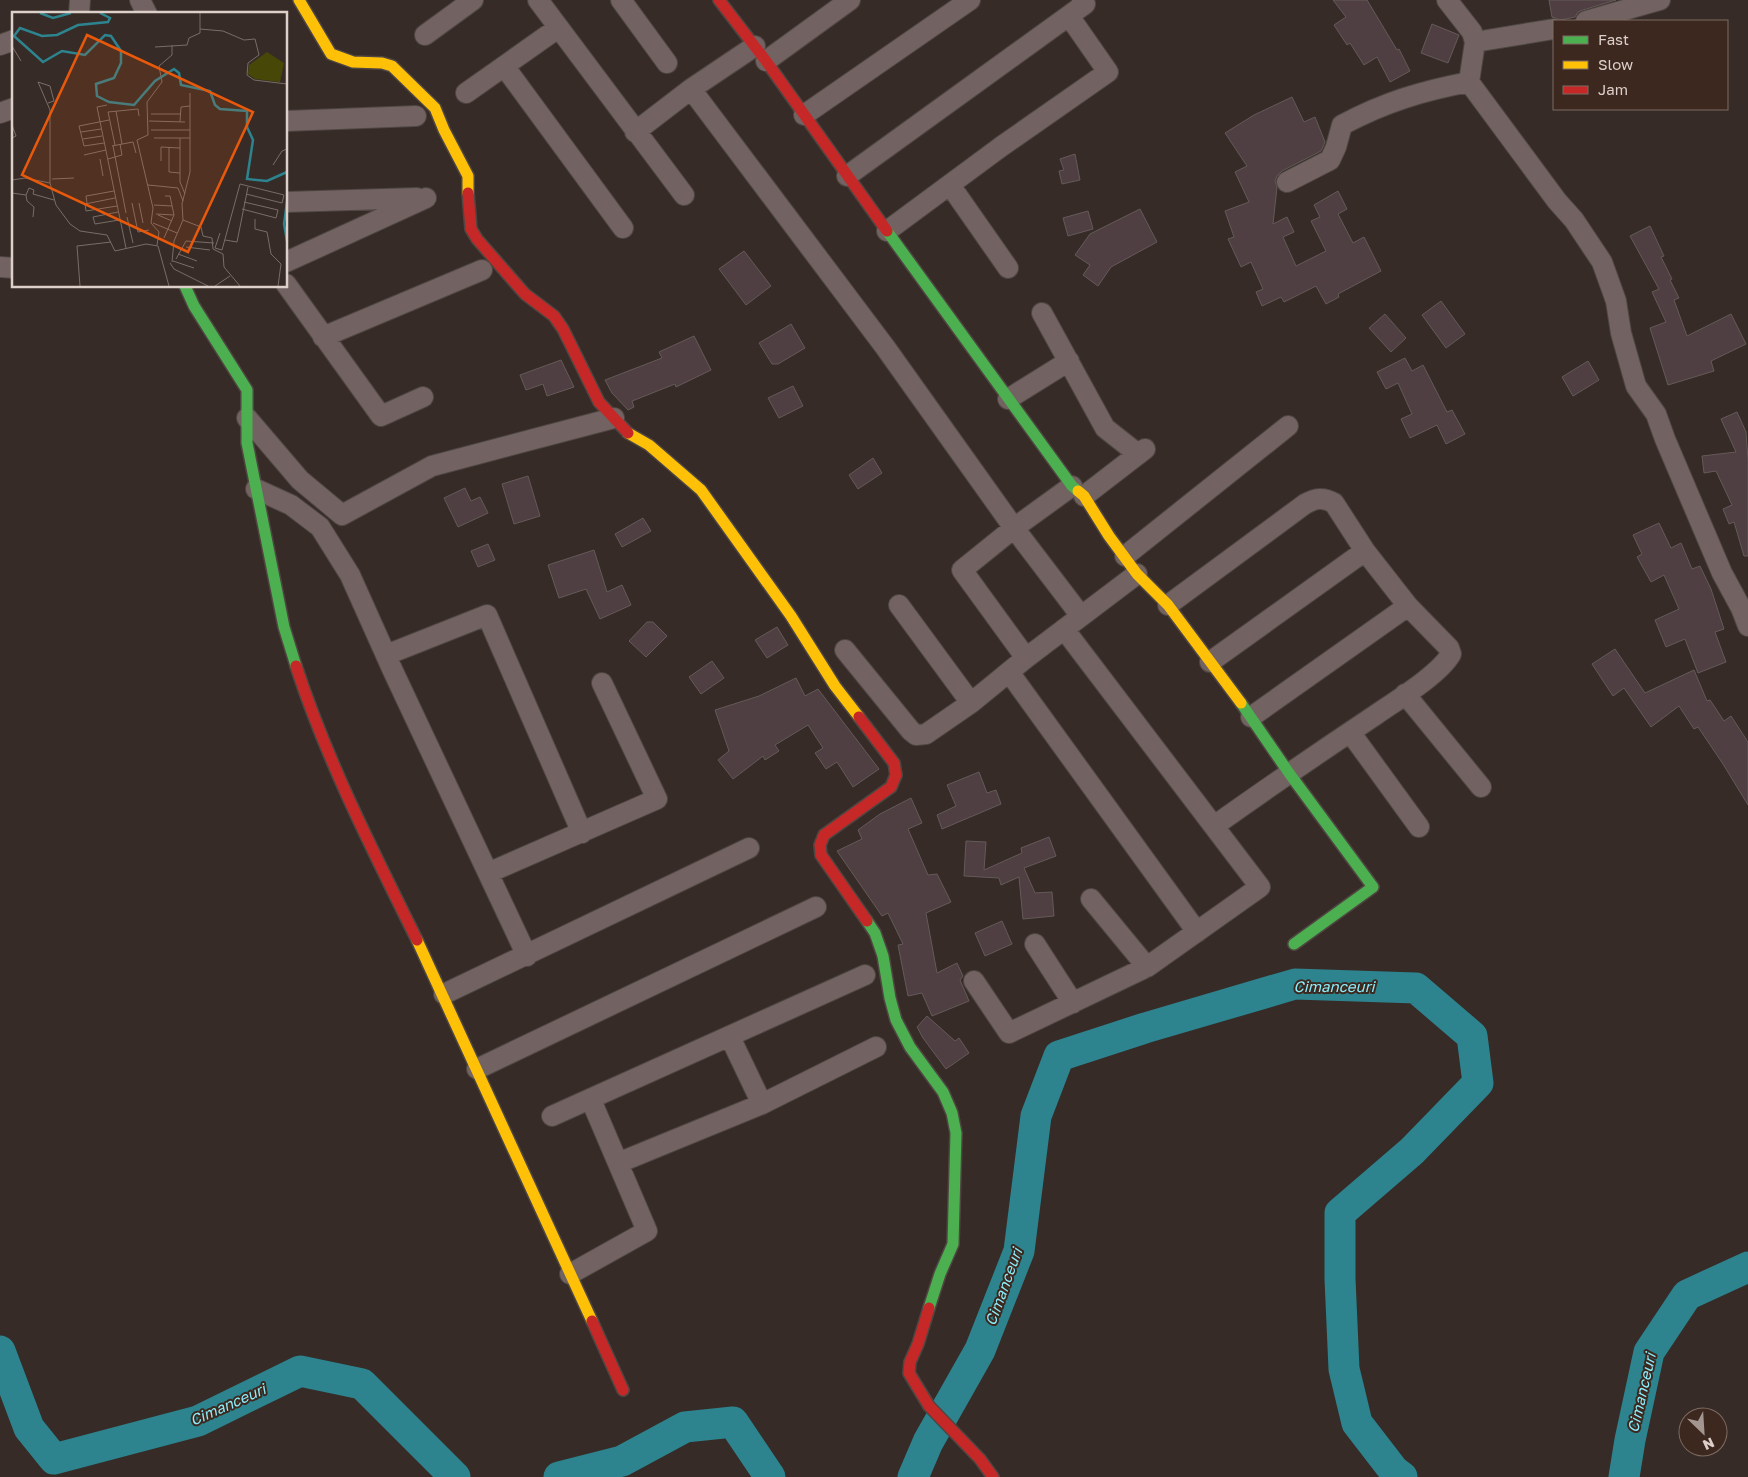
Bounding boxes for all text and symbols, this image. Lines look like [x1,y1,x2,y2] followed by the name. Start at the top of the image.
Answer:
[12,12,288,288] inset map
[1553,20,1728,110] legend
[1598,30,1629,48] text: Fast
[1598,55,1633,73] text: Slow
[1598,80,1628,98] text: Jam
[1293,977,1376,995] water label: Cimanceuri
[981,1244,1026,1328] water label: Cimanceuri
[1623,1349,1659,1434] water label: Cimanceuri
[187,1379,270,1429] water label: Cimanceuri
[1678,1407,1728,1457] north arrow
[1700,1434,1717,1454] text: N

